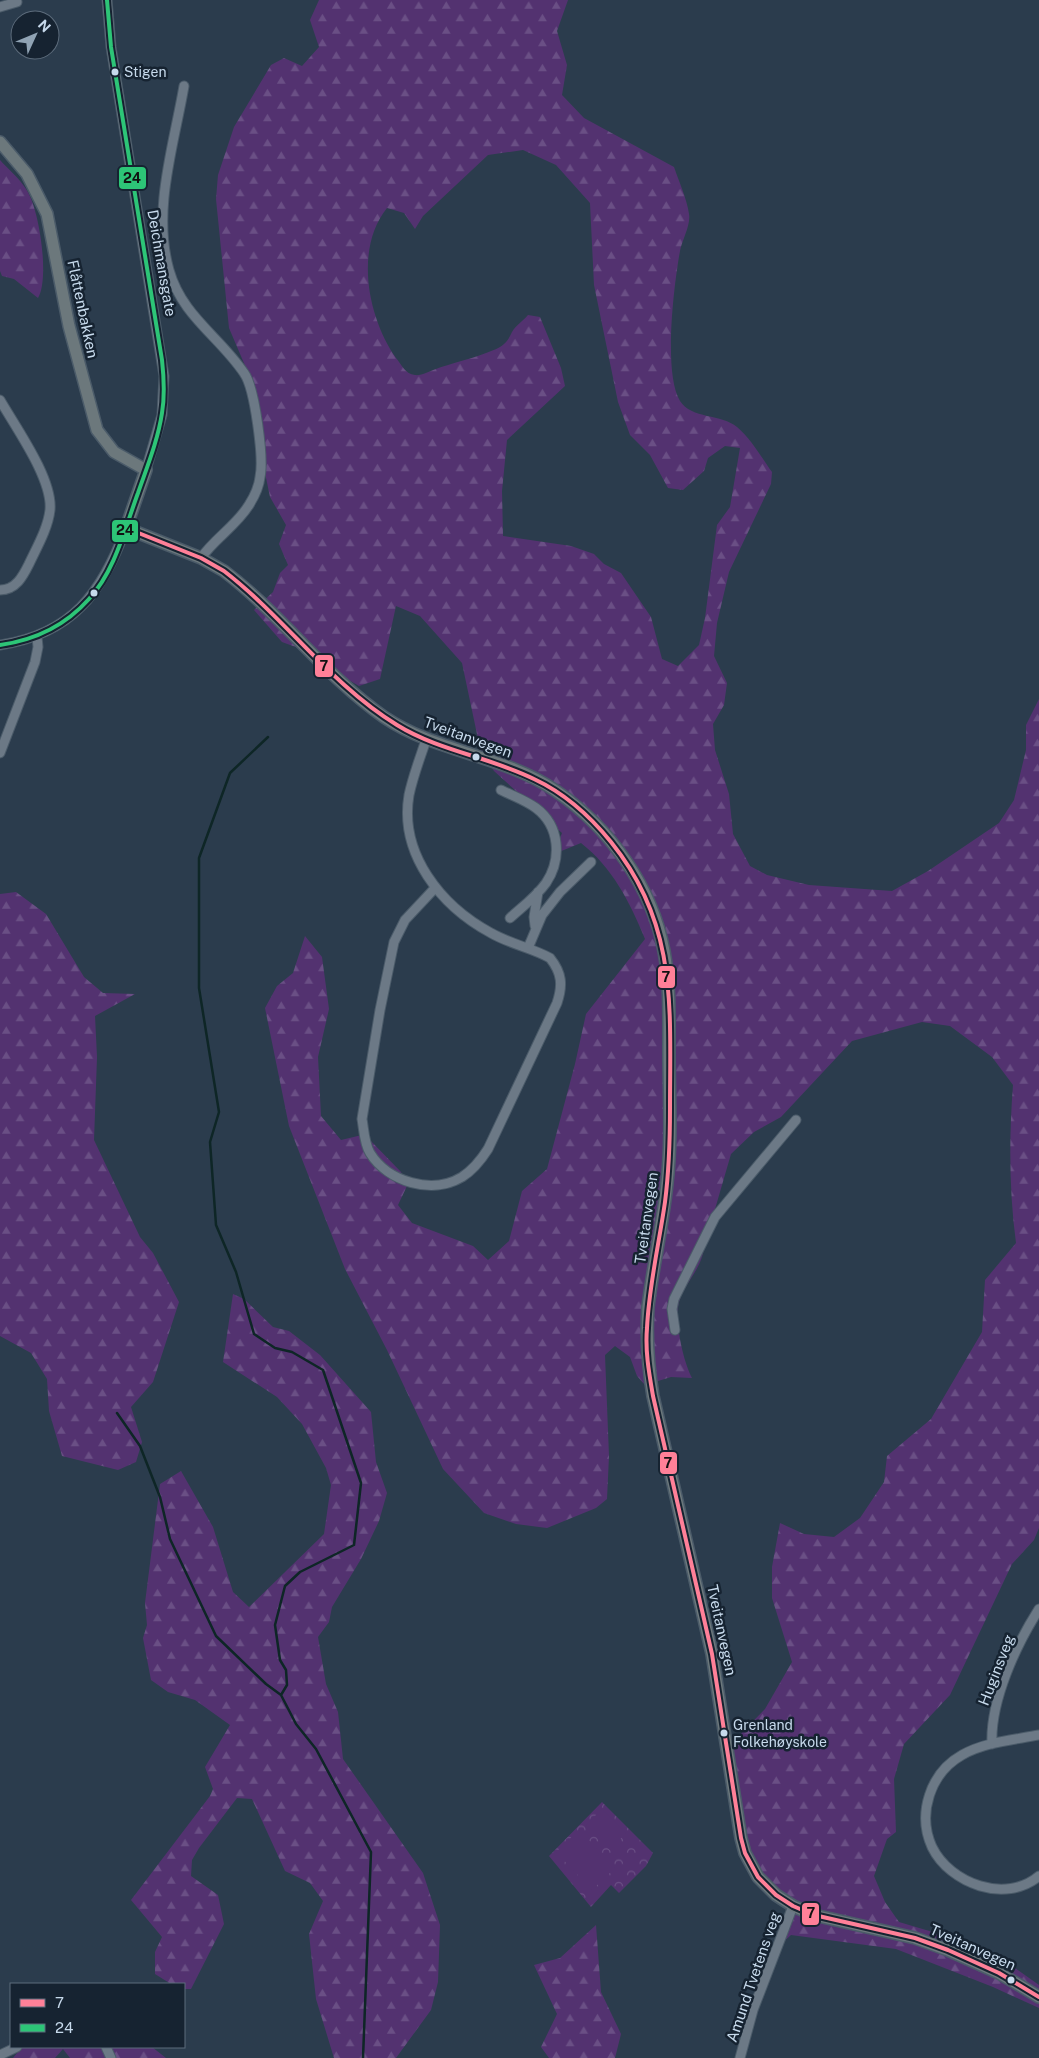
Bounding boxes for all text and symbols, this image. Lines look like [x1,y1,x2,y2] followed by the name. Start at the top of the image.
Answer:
[10,10,60,60] north arrow
[35,16,54,35] text: N
[124,64,166,80] place label: Stigen
[110,67,120,77] marker: Stigen
[118,166,147,190] line badge: 24
[123,170,141,186] text: 24
[144,208,180,318] street label: Deichmansgate
[64,258,102,360] street label: Flåttenbakken
[111,519,139,543] line badge: 24
[116,522,134,538] text: 24
[89,588,99,598] unlabelled marker
[314,654,334,678] line badge: 7
[320,658,329,674] text: 7
[422,713,514,761] street label: Tveitanvegen
[471,752,481,762] unlabelled marker
[657,965,676,989] line badge: 7
[662,969,671,985] text: 7
[631,1171,661,1265] street label: Tveitanvegen
[659,1451,678,1475] line badge: 7
[664,1455,673,1471] text: 7
[704,1583,740,1677] street label: Tveitanvegen
[975,1632,1017,1708] street label: Huginsveg
[733,1717,827,1750] place label: Grenland Folkehøyskole
[719,1728,729,1738] marker: Grenland Folkehøyskole
[801,1902,820,1926] line badge: 7
[807,1905,816,1921] text: 7
[723,1910,783,2044] street label: Amund Tvetens veg
[927,1920,1019,1974] street label: Tveitanvegen
[1006,1975,1016,1985] unlabelled marker
[10,1983,185,2048] legend
[55,1994,64,2011] text: 7
[55,2019,73,2036] text: 24

